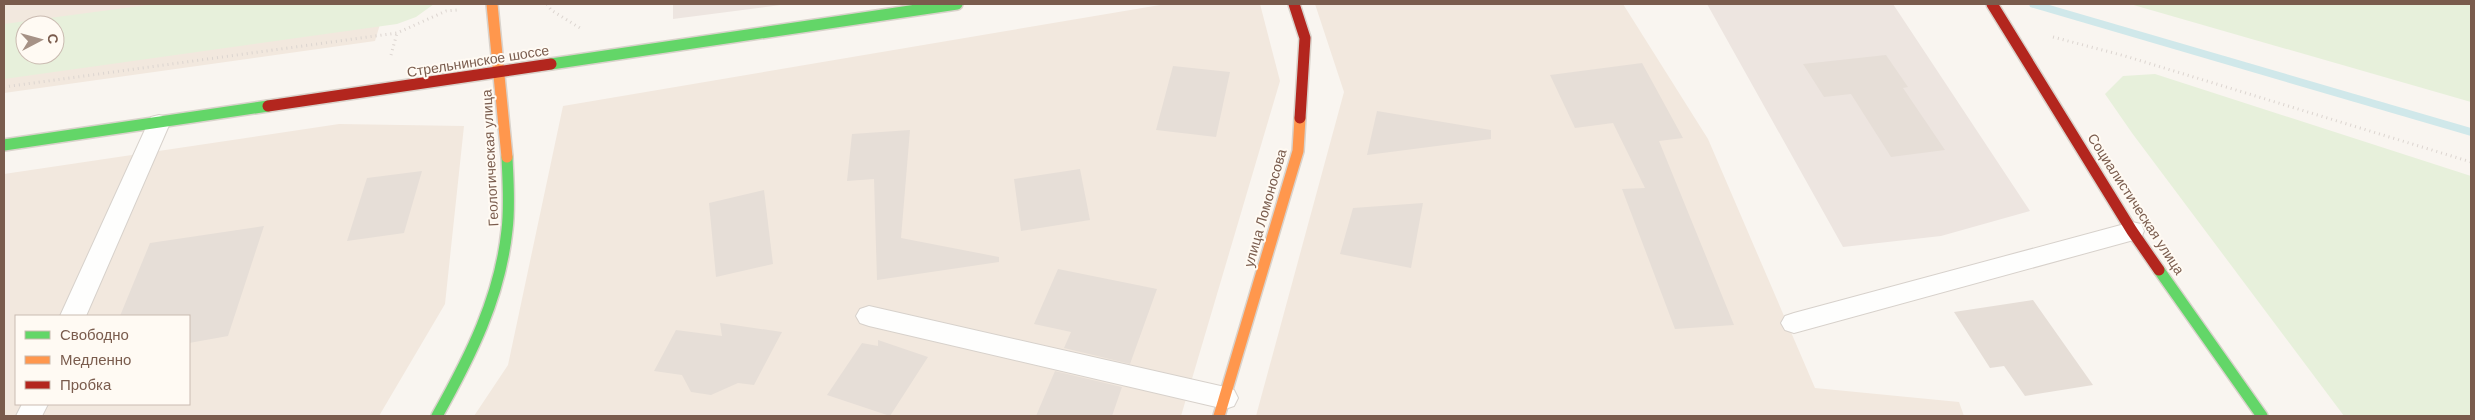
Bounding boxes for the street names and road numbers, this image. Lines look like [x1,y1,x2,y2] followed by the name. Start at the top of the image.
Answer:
[406,41,551,81] street label: Стрельнинское шоссе
[477,89,503,227] street label: Геологическая улица
[2084,130,2189,278] street label: Социалистическая улица
[1240,147,1291,269] street label: улица Ломоносова

